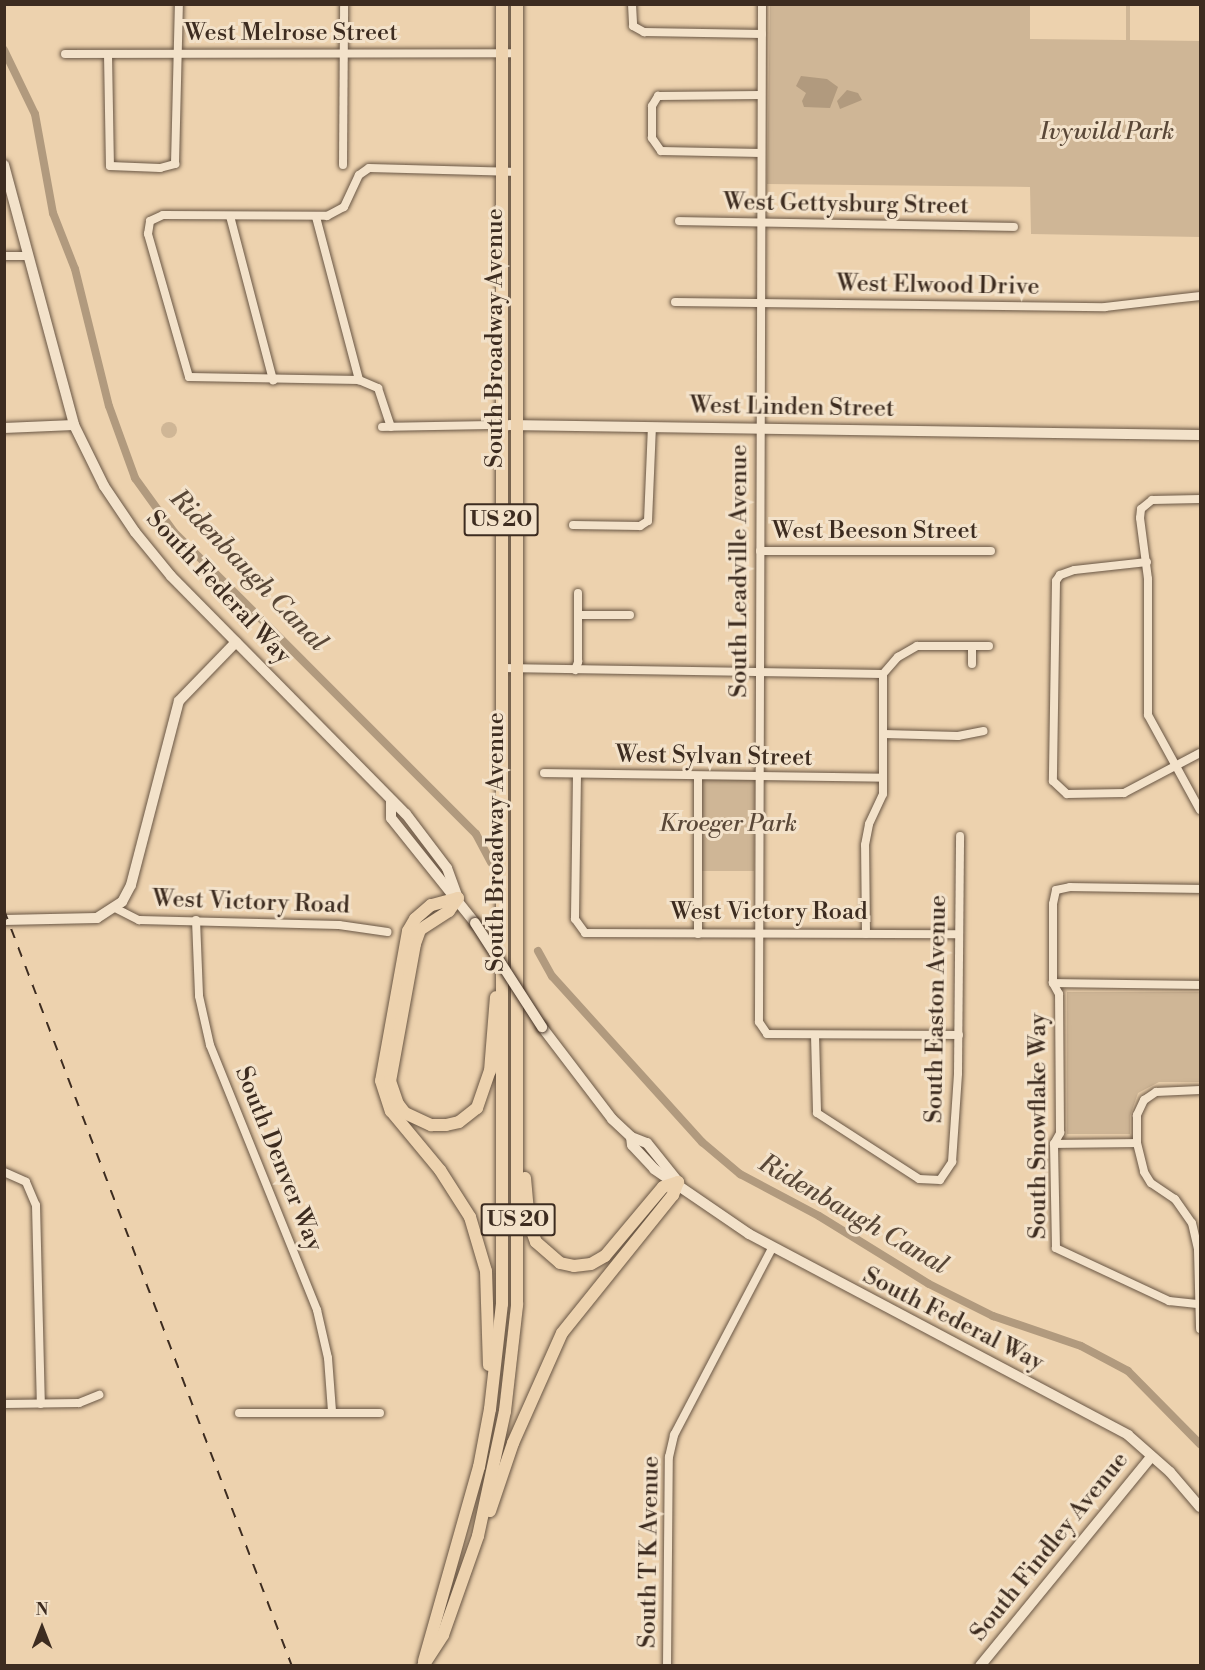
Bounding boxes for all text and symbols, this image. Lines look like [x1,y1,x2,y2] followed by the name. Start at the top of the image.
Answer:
[184,20,398,48] street label: West Melrose Street
[1040,119,1174,147] park label: Ivywild Park
[723,188,969,222] street label: West Gettysburg Street
[482,208,510,468] street label: South Broadway Avenue
[836,270,1040,302] street label: West Elwood Drive
[689,392,895,424] street label: West Linden Street
[726,444,754,698] street label: South Leadville Avenue
[163,483,333,659] water label: Ridenbaugh Canal
[464,501,538,539] road number: US 20
[140,505,296,671] street label: South Federal Way
[772,518,978,546] street label: West Beeson Street
[483,712,511,972] street label: South Broadway Avenue
[615,741,813,773] street label: West Sylvan Street
[659,811,797,839] park label: Kroeger Park
[152,885,350,921] street label: West Victory Road
[921,895,953,1123] street label: South Easton Avenue
[670,899,868,927] street label: West Victory Road
[1025,1013,1053,1239] street label: South Snowflake Way
[228,1062,328,1256] street label: South Denver Way
[753,1148,953,1282] water label: Ridenbaugh Canal
[480,1201,556,1239] road number: US 20
[858,1262,1048,1378] street label: South Federal Way
[965,1447,1135,1647] street label: South Findley Avenue
[634,1456,666,1648] street label: South T K Avenue
[12,1598,72,1658] north arrow
[36,1600,48,1620] text: N

